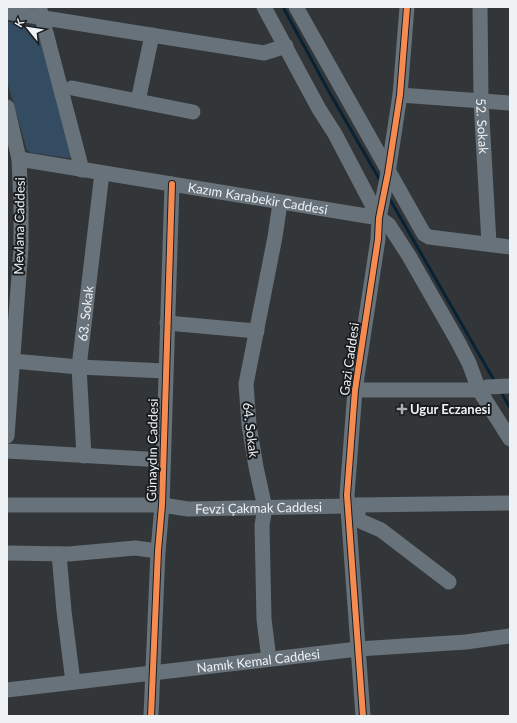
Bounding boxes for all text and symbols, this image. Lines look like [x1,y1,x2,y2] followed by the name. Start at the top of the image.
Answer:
[8,8,48,48] north arrow
[11,16,27,29] text: K
[473,98,492,155] street label: 52. Sokak
[10,177,28,275] street label: Mevlana Caddesi
[187,179,329,217] street label: Kazım Karabekir Caddesi
[74,285,97,342] street label: 63. Sokak
[336,321,362,397] street label: Gazi Caddesi
[143,398,161,502] street label: Günaydın Caddesi
[240,401,262,459] street label: 64. Sokak
[410,401,491,417] place label: Ugur Eczanesi
[397,404,407,414] marker: Ugur Eczanesi
[195,498,322,517] street label: Fevzi Çakmak Caddesi
[196,646,321,676] street label: Namık Kemal Caddesi

